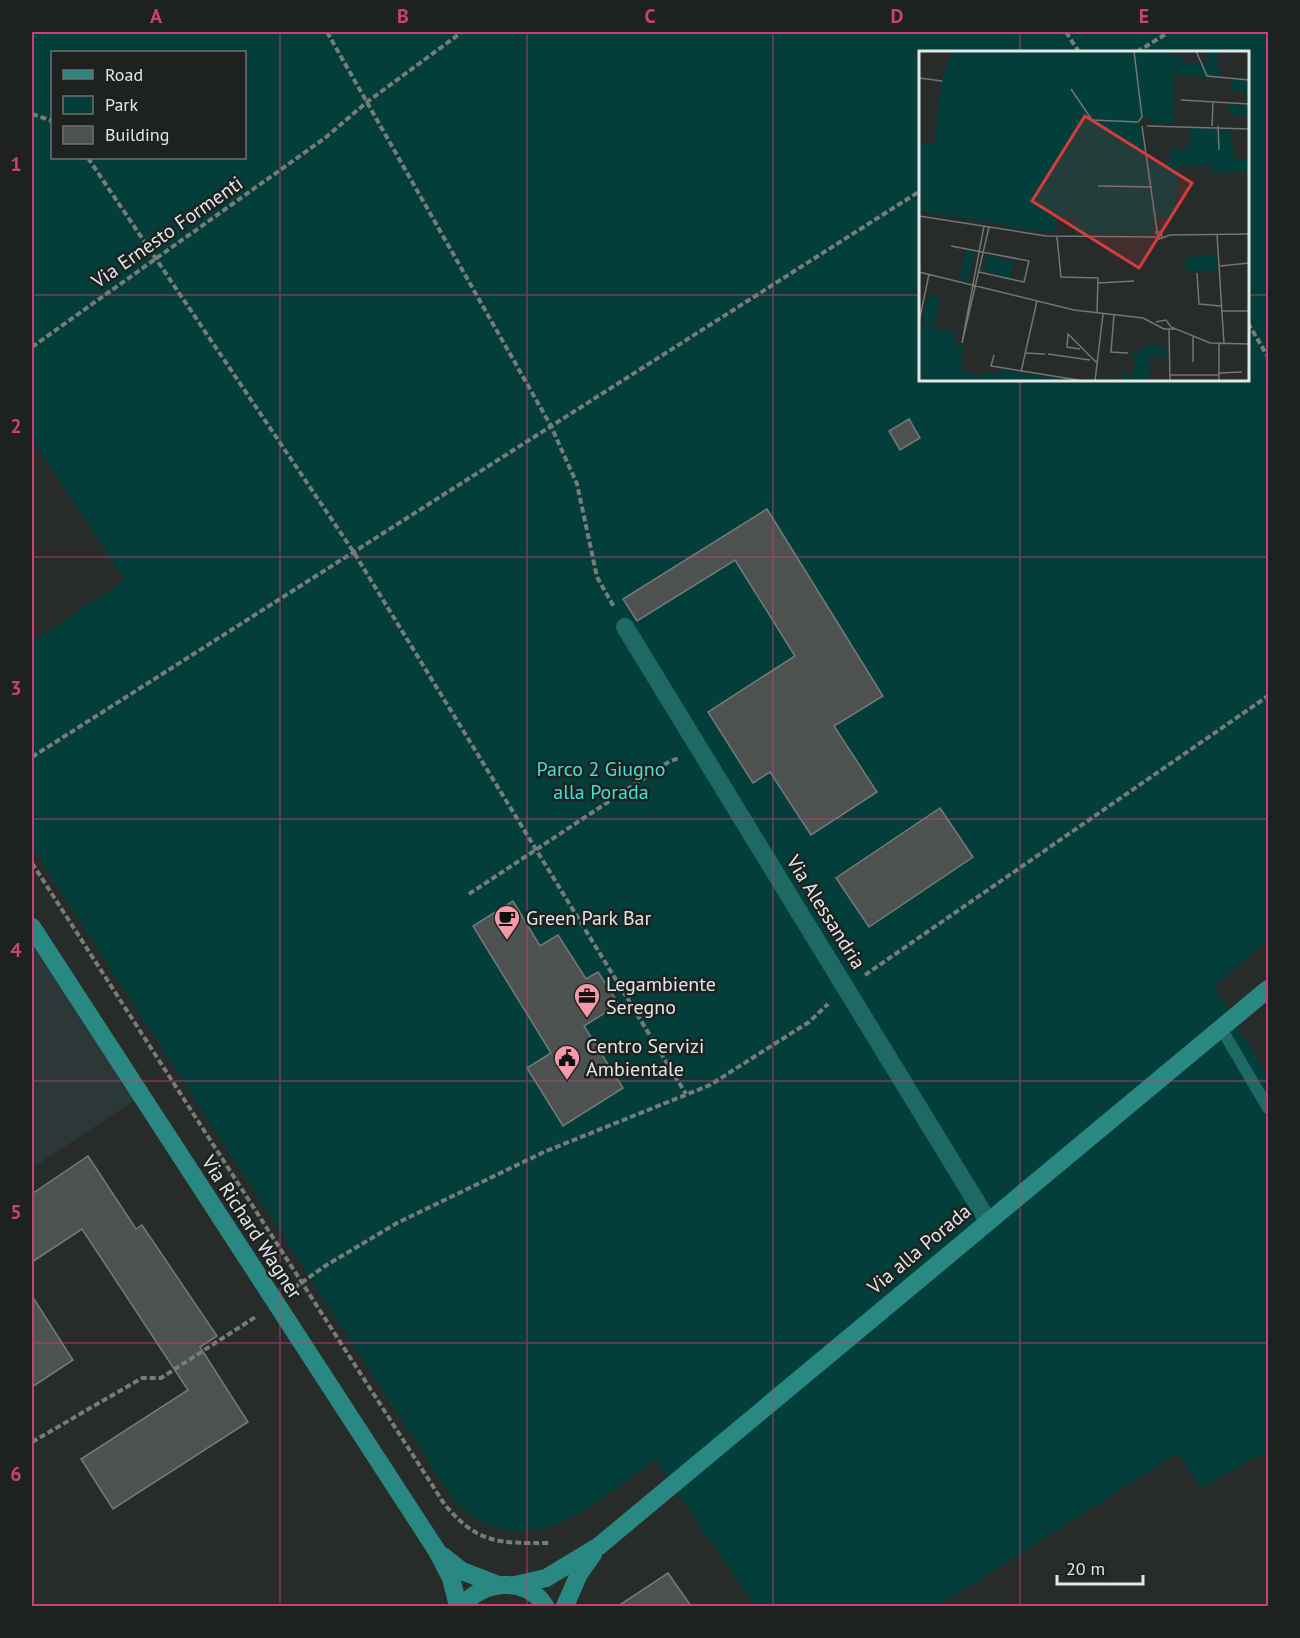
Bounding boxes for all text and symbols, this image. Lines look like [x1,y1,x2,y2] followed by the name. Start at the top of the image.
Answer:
[150,3,163,29] text: A
[397,3,409,29] text: B
[644,3,656,29] text: C
[891,3,904,29] text: D
[1139,3,1149,29] text: E
[51,51,246,159] legend
[919,51,1249,381] inset map
[105,63,143,86] text: Road
[105,93,138,116] text: Park
[105,123,169,146] text: Building
[10,151,22,177] text: 1
[85,170,248,295] street label: Via Ernesto Formenti
[10,413,22,439] text: 2
[10,675,22,701] text: 3
[537,756,665,805] park label: Parco 2 Giugno alla Porada
[780,849,871,974] street label: Via Alessandria
[492,903,522,941] cafe icon: Green Park Bar
[526,905,652,931] place label: Green Park Bar
[10,937,22,963] text: 4
[606,971,716,1020] place label: Legambiente Seregno
[572,981,602,1019] office icon: Legambiente Seregno
[586,1033,704,1082] place label: Centro Servizi Ambientale
[552,1043,582,1081] public building icon: Centro Servizi Ambientale
[195,1149,308,1304] street label: Via Richard Wagner
[861,1198,976,1301] street label: Via alla Porada
[10,1199,22,1225] text: 5
[10,1461,22,1487] text: 6
[1057,1548,1142,1586] scale bar
[1066,1557,1105,1580] text: 20 m

